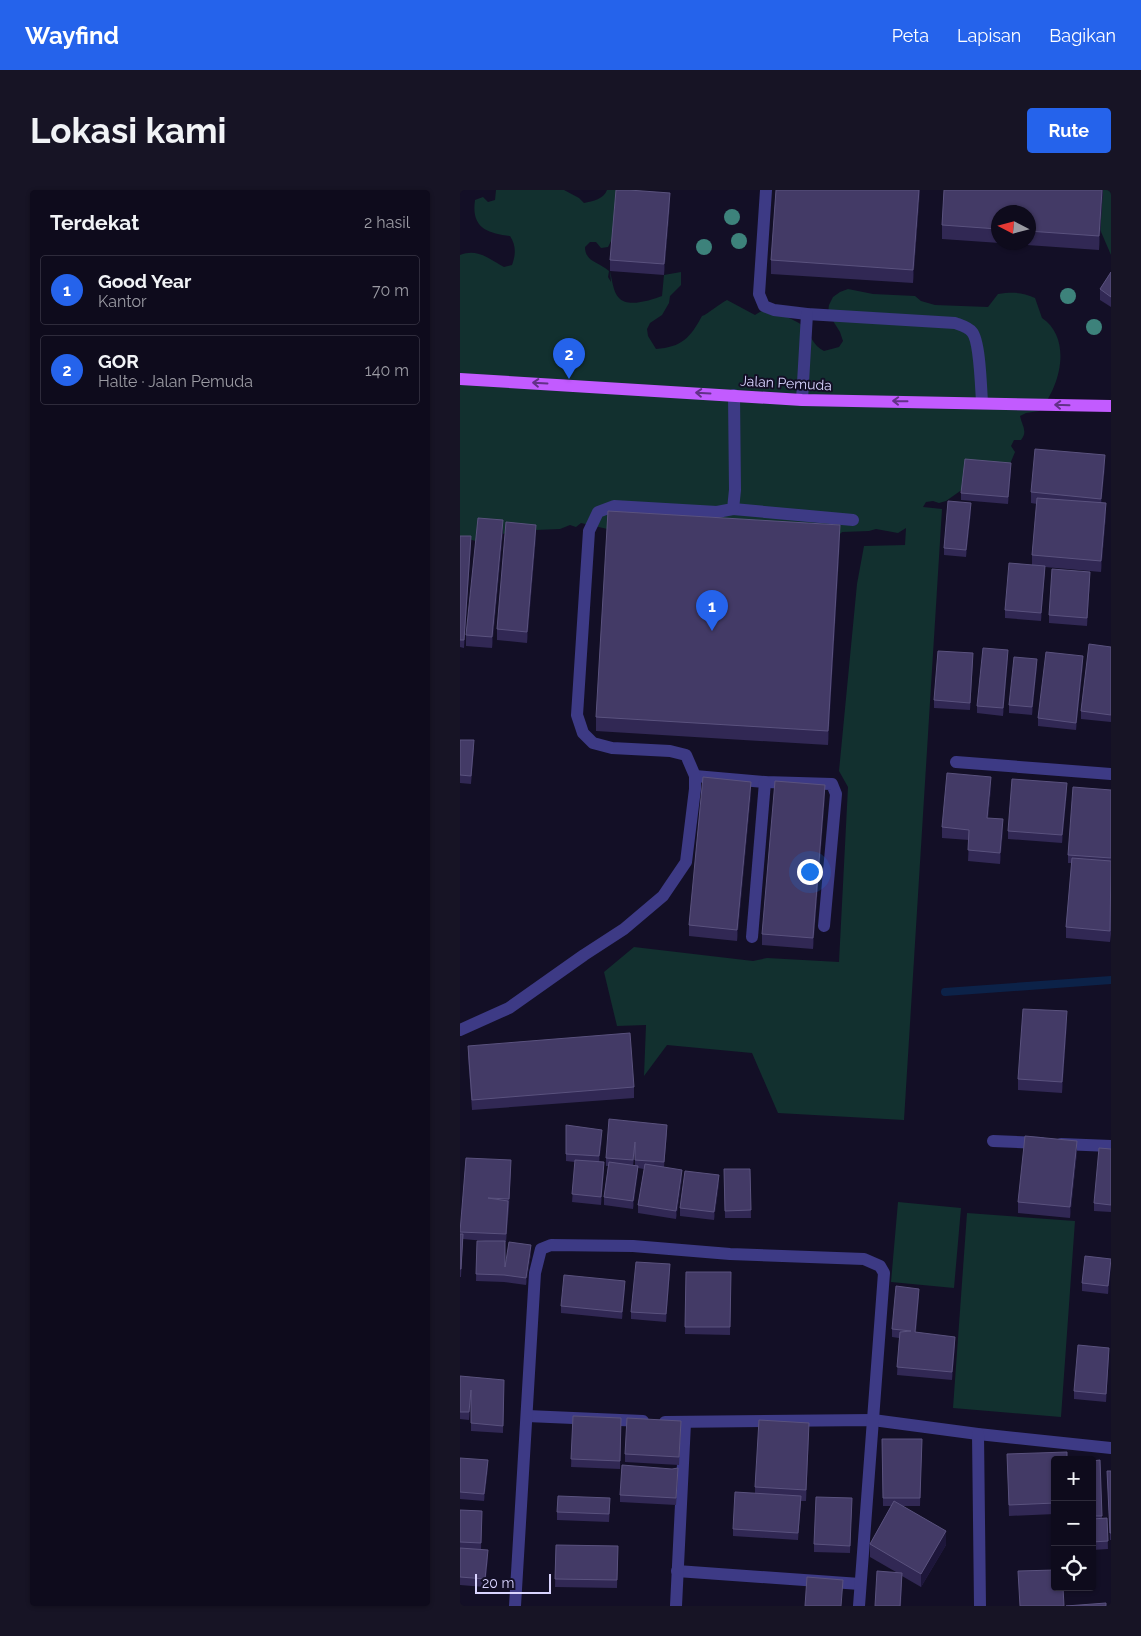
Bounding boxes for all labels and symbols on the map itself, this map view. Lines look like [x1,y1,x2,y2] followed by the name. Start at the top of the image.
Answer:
[991,205,1036,250] north arrow
[553,338,585,379] pin: 2
[740,373,832,393] street label: Jalan Pemuda
[533,379,549,388] one-way arrow
[695,388,711,397] one-way arrow
[892,397,908,406] one-way arrow
[1055,400,1071,410] one-way arrow
[696,590,728,631] pin: 1
[797,859,823,885] your location
[475,1571,551,1594] scale bar

